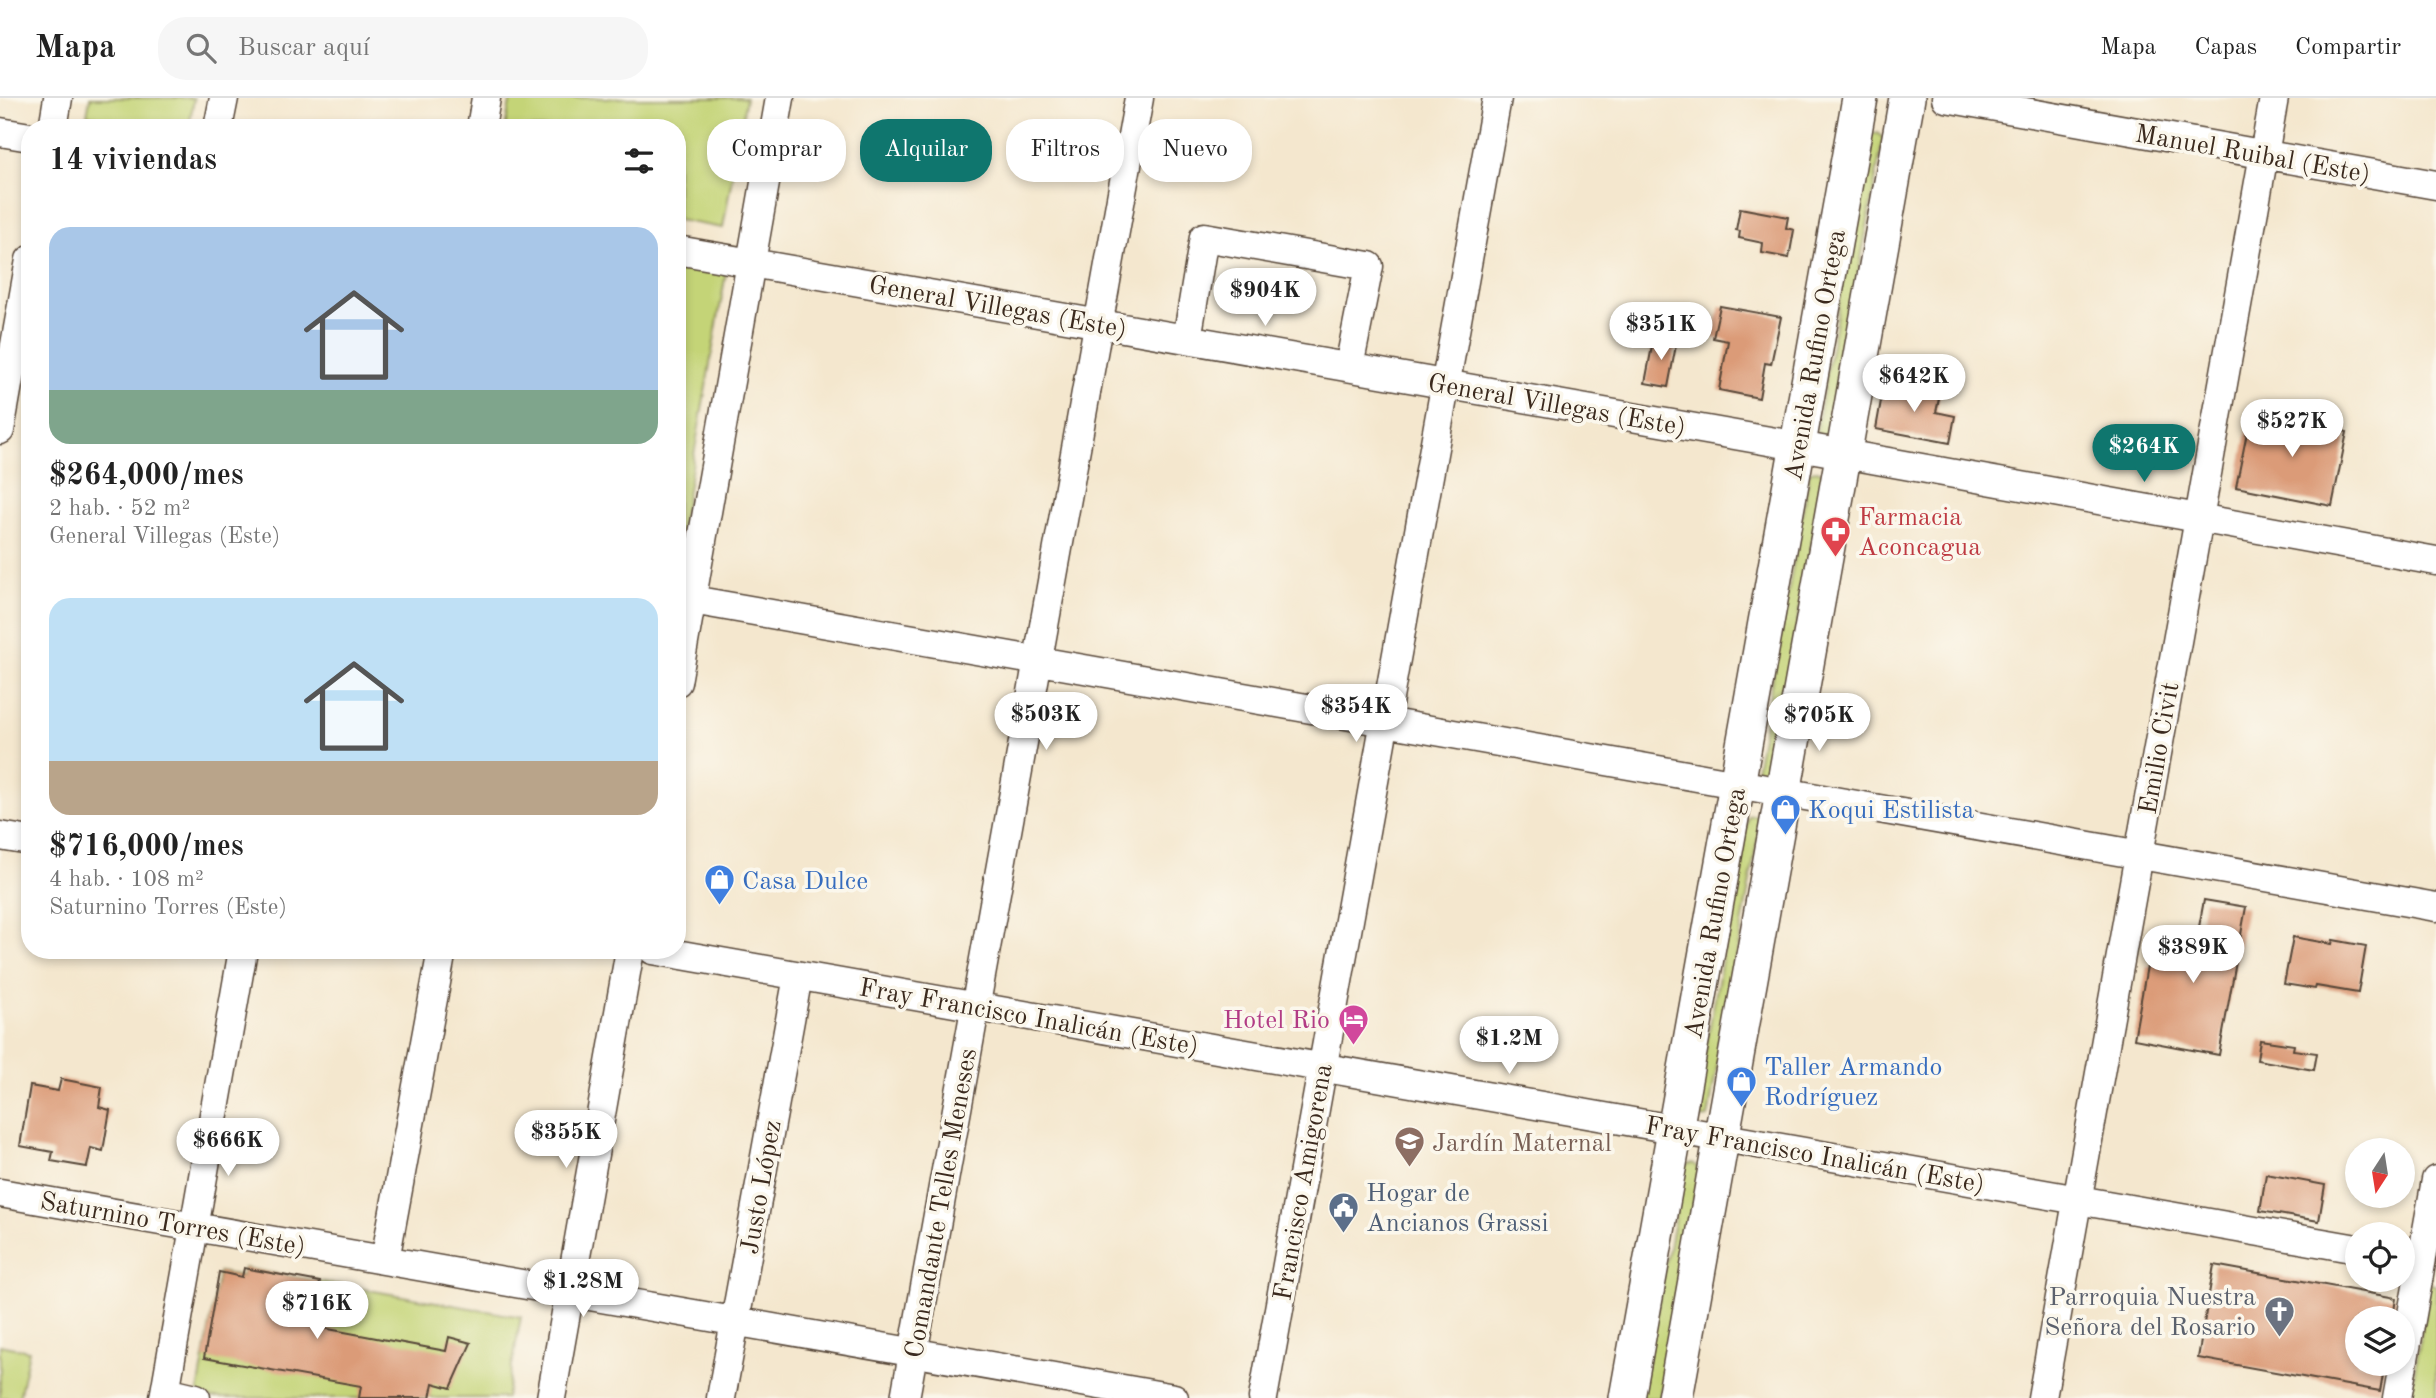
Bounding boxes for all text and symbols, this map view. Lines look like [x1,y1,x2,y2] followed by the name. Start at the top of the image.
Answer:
[158,17,648,80] search box
[182,29,220,67] icon: search
[35,32,116,65] text: Mapa
[238,35,370,61] text: Buscar aquí
[2100,36,2156,60] text: Mapa
[2194,36,2257,60] text: Capas
[2295,36,2401,60] text: Compartir
[707,119,846,182] chip: Comprar
[860,119,992,182] chip: Alquilar
[1006,119,1124,182] chip: Filtros
[1138,119,1252,182] chip: Nuevo
[2133,121,2372,188] street label: Manuel Ruibal (Este)
[620,142,658,180] icon: filters
[49,146,217,176] text: 14 viviendas
[1781,227,1851,483] street label: Avenida Rufino Ortega
[1216,268,1314,328] pin: $904K
[291,272,417,398] icon: home
[867,272,1129,343] street label: General Villegas (Este)
[1229,279,1301,302] text: $904K
[1612,302,1710,362] pin: $351K
[1625,313,1697,336] text: $351K
[1865,354,1963,414] pin: $642K
[1878,365,1950,388] text: $642K
[1426,370,1688,441] street label: General Villegas (Este)
[2243,400,2341,459] pin: $527K
[2256,410,2328,433] text: $527K
[2095,424,2193,484] pin: $264K
[2108,435,2180,458] text: $264K
[49,461,244,491] text: $264,000/mes
[49,497,190,520] text: 2 hab. · 52 m²
[1858,505,1981,561] place label: Farmacia Aconcagua
[1818,514,1852,558] pharmacy icon: Farmacia Aconcagua
[49,525,280,548] text: General Villegas (Este)
[291,643,417,769] icon: home
[2136,680,2184,817] street label: Emilio Civit
[1307,684,1405,744] pin: $354K
[997,692,1095,752] pin: $503K
[1770,694,1868,753] pin: $705K
[1320,695,1392,718] text: $354K
[1010,703,1082,726] text: $503K
[1783,704,1855,727] text: $705K
[1681,785,1751,1041] street label: Avenida Rufino Ortega
[1768,792,1802,836] shop icon: Koqui Estilista
[1808,798,1975,824] place label: Koqui Estilista
[49,832,244,862] text: $716,000/mes
[702,863,736,907] shop icon: Casa Dulce
[49,868,204,891] text: 4 hab. · 108 m²
[742,869,868,895] place label: Casa Dulce
[49,896,287,919] text: Saturnino Torres (Este)
[2144,926,2242,985] pin: $389K
[2157,936,2229,959] text: $389K
[857,975,1200,1061] street label: Fray Francisco Inalicán (Este)
[1336,1002,1370,1046] hotel icon: Hotel Rio
[1223,1008,1330,1034] place label: Hotel Rio
[1460,1016,1558,1076] pin: $1.2M
[1476,1027,1542,1050] text: $1.2M
[902,1046,982,1360] street label: Comandante Telles Meneses
[1764,1055,1943,1111] place label: Taller Armando Rodríguez
[1270,1062,1338,1303] street label: Francisco Amigorena
[1724,1064,1758,1108] shop icon: Taller Armando Rodríguez
[517,1110,615,1170] pin: $355K
[1643,1113,1986,1199] street label: Fray Francisco Inalicán (Este)
[179,1118,277,1178] pin: $666K
[737,1118,787,1256] street label: Justo López
[530,1121,602,1144] text: $355K
[1392,1125,1426,1169] school or university icon: Jardín Maternal
[192,1129,264,1152] text: $666K
[1432,1131,1612,1157] place label: Jardín Maternal
[2345,1138,2415,1208] north arrow
[2345,1138,2415,1376] map controls
[1366,1181,1548,1237] place label: Hogar de Ancianos Grassi
[38,1189,307,1261] street label: Saturnino Torres (Este)
[1326,1190,1360,1234] public building icon: Hogar de Ancianos Grassi
[2345,1222,2415,1292] button: locate
[526,1260,640,1319] pin: $1.28M
[543,1270,623,1293] text: $1.28M
[268,1282,366,1341] pin: $716K
[2044,1285,2256,1341] place label: Parroquia Nuestra Señora del Rosario
[281,1292,353,1315] text: $716K
[2262,1294,2296,1338] church icon: Parroquia Nuestra Señora del Rosario
[2345,1306,2415,1376] button: layers

